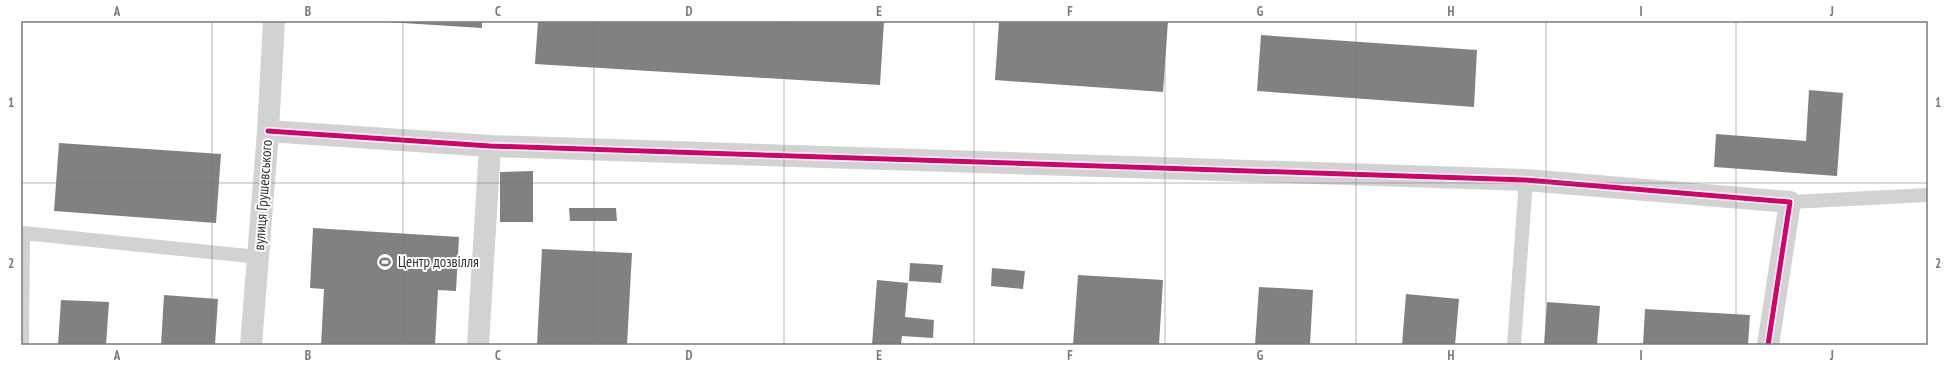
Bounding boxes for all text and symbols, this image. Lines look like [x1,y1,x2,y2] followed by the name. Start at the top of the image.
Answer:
[113,3,121,20] text: A
[305,3,311,20] text: B
[495,3,501,20] text: C
[686,3,693,20] text: D
[876,3,882,20] text: E
[1067,3,1073,20] text: F
[1257,3,1264,20] text: G
[1448,3,1455,20] text: H
[1639,3,1643,20] text: I
[1829,3,1834,20] text: J
[8,94,14,111] text: 1
[1935,94,1941,111] text: 1
[249,139,276,251] street label: вулиця Грушевського
[375,252,395,272] sports icon: Центр дозвілля
[398,252,479,271] place label: Центр дозвілля
[8,255,14,272] text: 2
[1935,255,1941,272] text: 2
[113,347,121,364] text: A
[305,347,311,364] text: B
[495,347,501,364] text: C
[686,347,693,364] text: D
[876,347,882,364] text: E
[1067,347,1073,364] text: F
[1257,347,1264,364] text: G
[1448,347,1455,364] text: H
[1639,347,1643,364] text: I
[1829,347,1834,364] text: J

